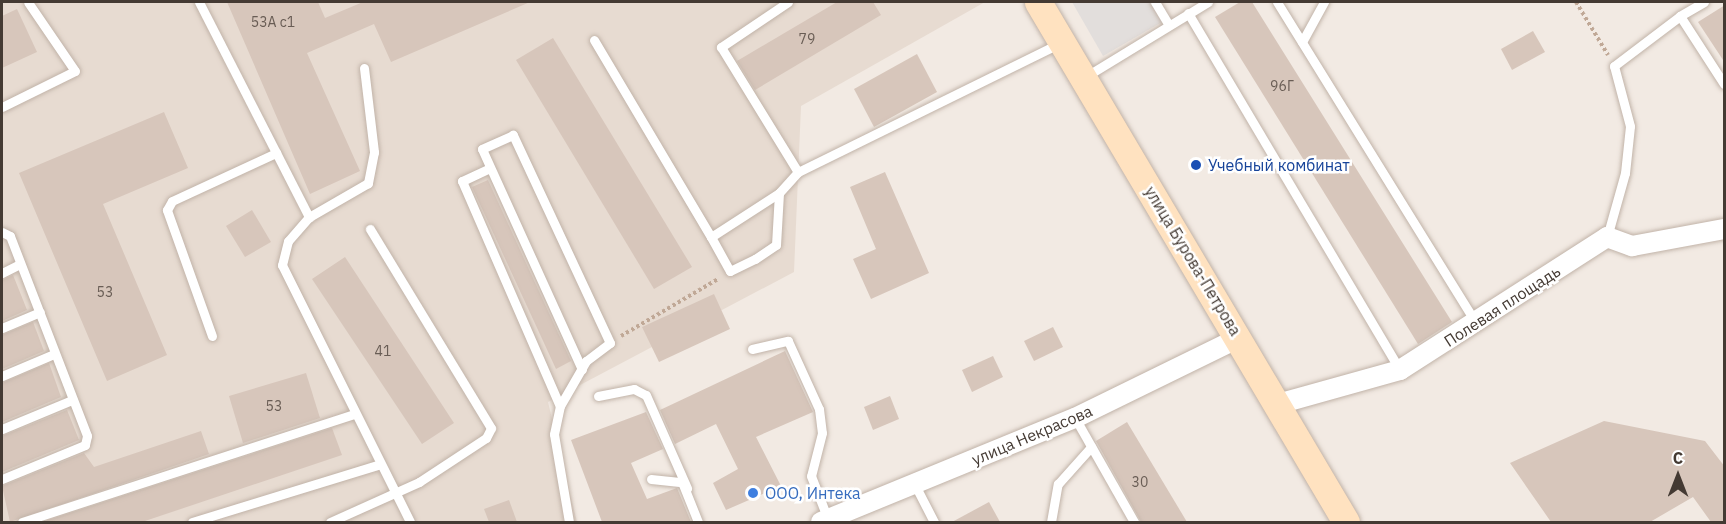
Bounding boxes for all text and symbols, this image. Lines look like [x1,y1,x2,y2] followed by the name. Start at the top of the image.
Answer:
[251,14,295,30] house number: 53А с1
[799,31,815,47] house number: 79
[1270,78,1294,94] house number: 96Г
[1208,155,1350,175] place label: Учебный комбинат
[1189,158,1203,172] marker: Учебный комбинат
[1141,183,1245,339] street label: улица Бурова-Петрова
[1440,261,1564,351] street label: Полевая площадь
[97,284,113,300] house number: 53
[375,343,391,359] house number: 41
[266,398,282,414] house number: 53
[969,401,1095,469] street label: улица Некрасова
[1648,446,1708,506] north arrow
[1673,448,1683,468] text: С
[1132,474,1148,490] house number: 30
[765,483,861,503] place label: ООО, Интека
[746,486,760,500] marker: ООО, Интека

